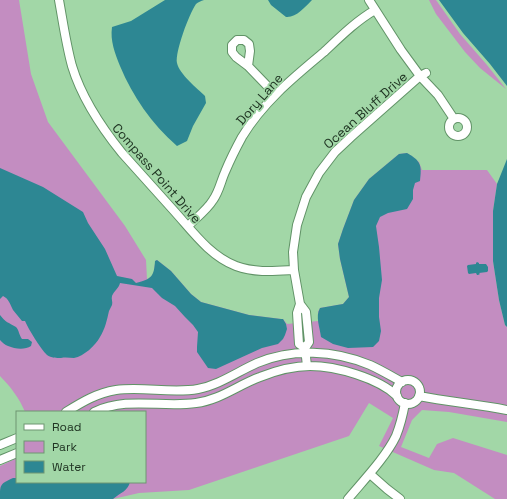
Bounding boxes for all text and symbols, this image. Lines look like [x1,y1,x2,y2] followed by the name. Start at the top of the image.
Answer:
[320,68,411,153] street label: Ocean Bluff Drive
[232,70,286,129] street label: Dory Lane
[108,120,205,227] street label: Compass Point Drive
[16,411,146,483] legend
[52,419,81,435] text: Road
[52,439,77,455] text: Park
[52,459,86,475] text: Water

